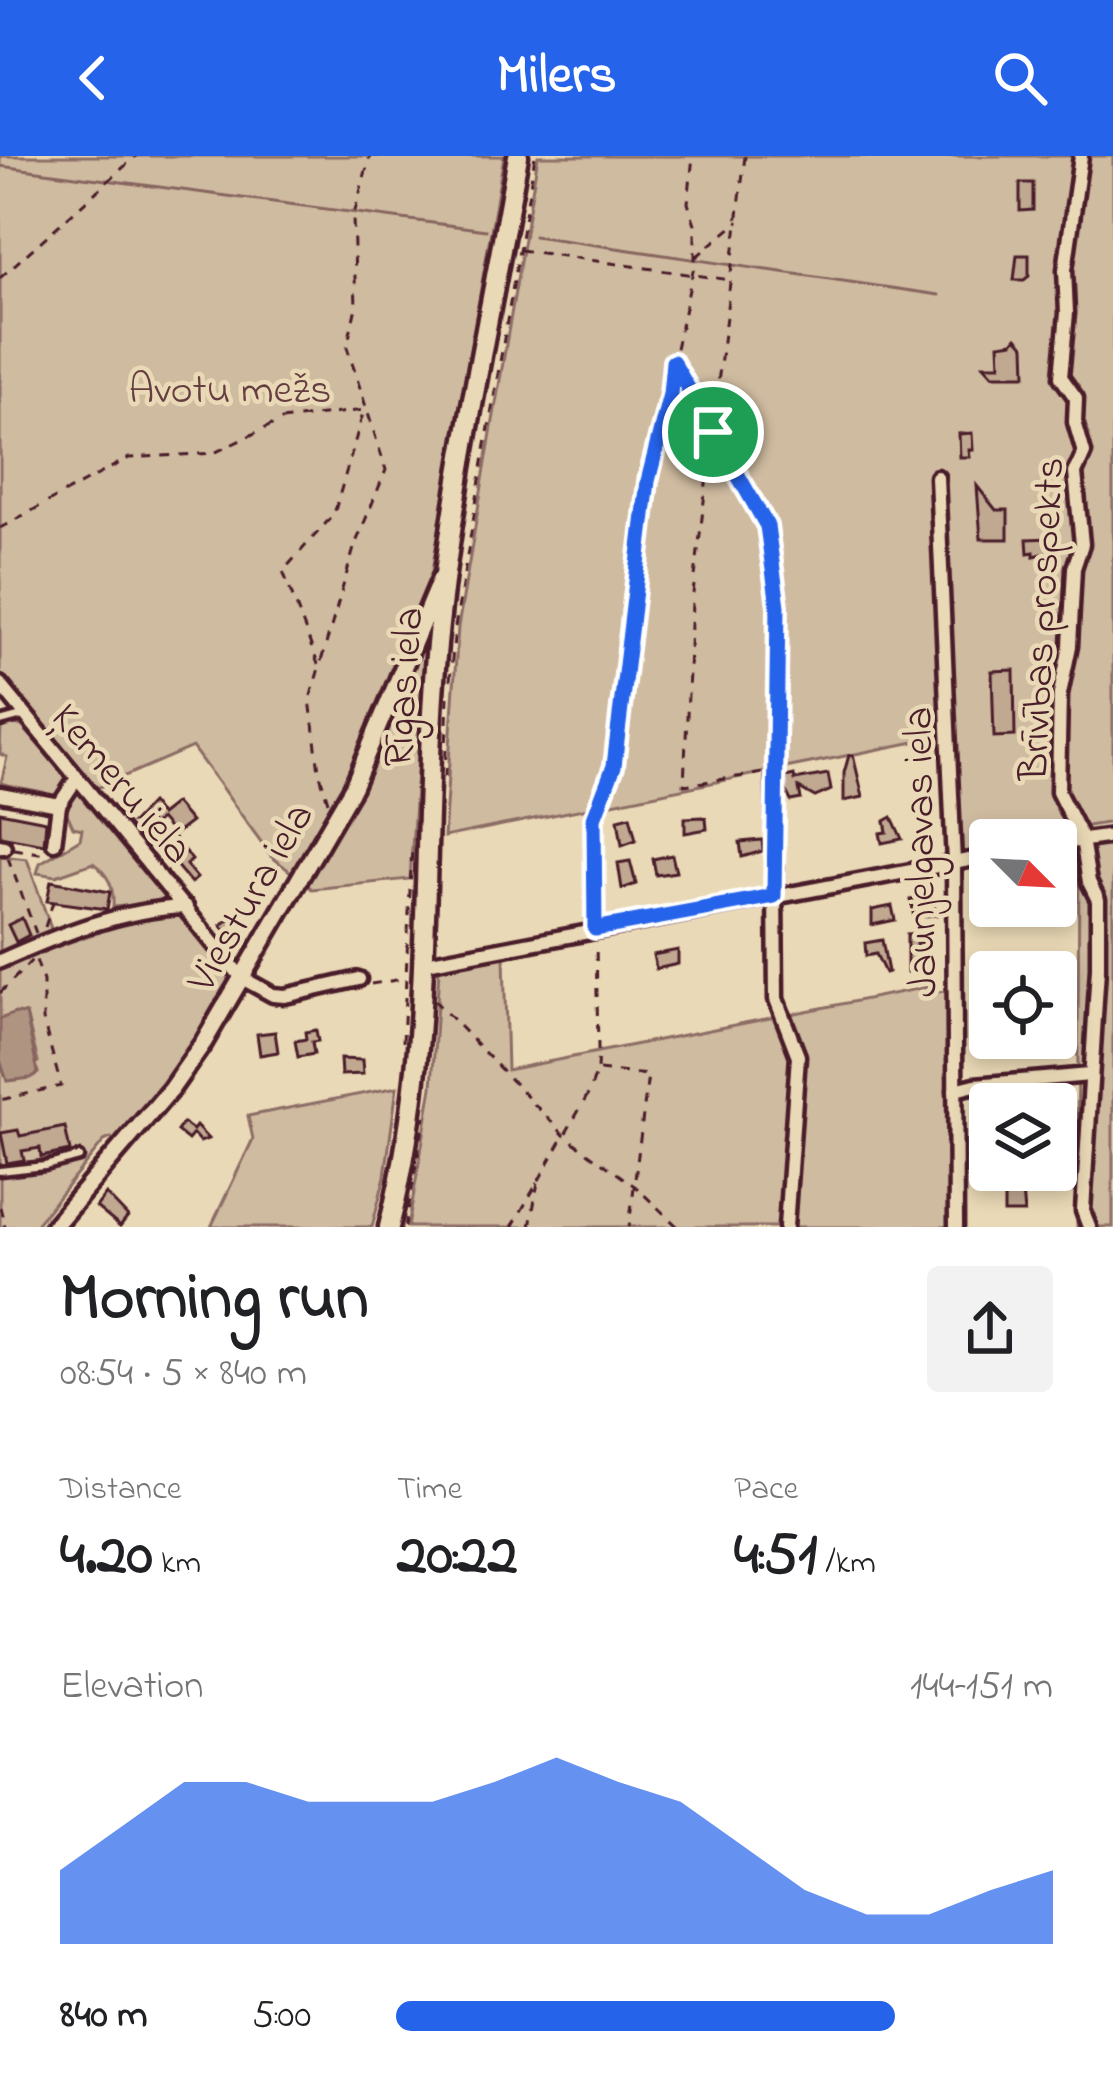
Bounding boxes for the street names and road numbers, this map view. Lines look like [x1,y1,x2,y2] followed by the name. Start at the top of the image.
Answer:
[1005,456,1082,784] street label: Brīvības prospekts
[369,605,442,769] street label: Rīgas iela
[35,691,206,879] street label: Ķemeru iela
[889,706,956,998] street label: Jaunjelgavas iela
[173,792,331,1005] street label: Viestura iela

